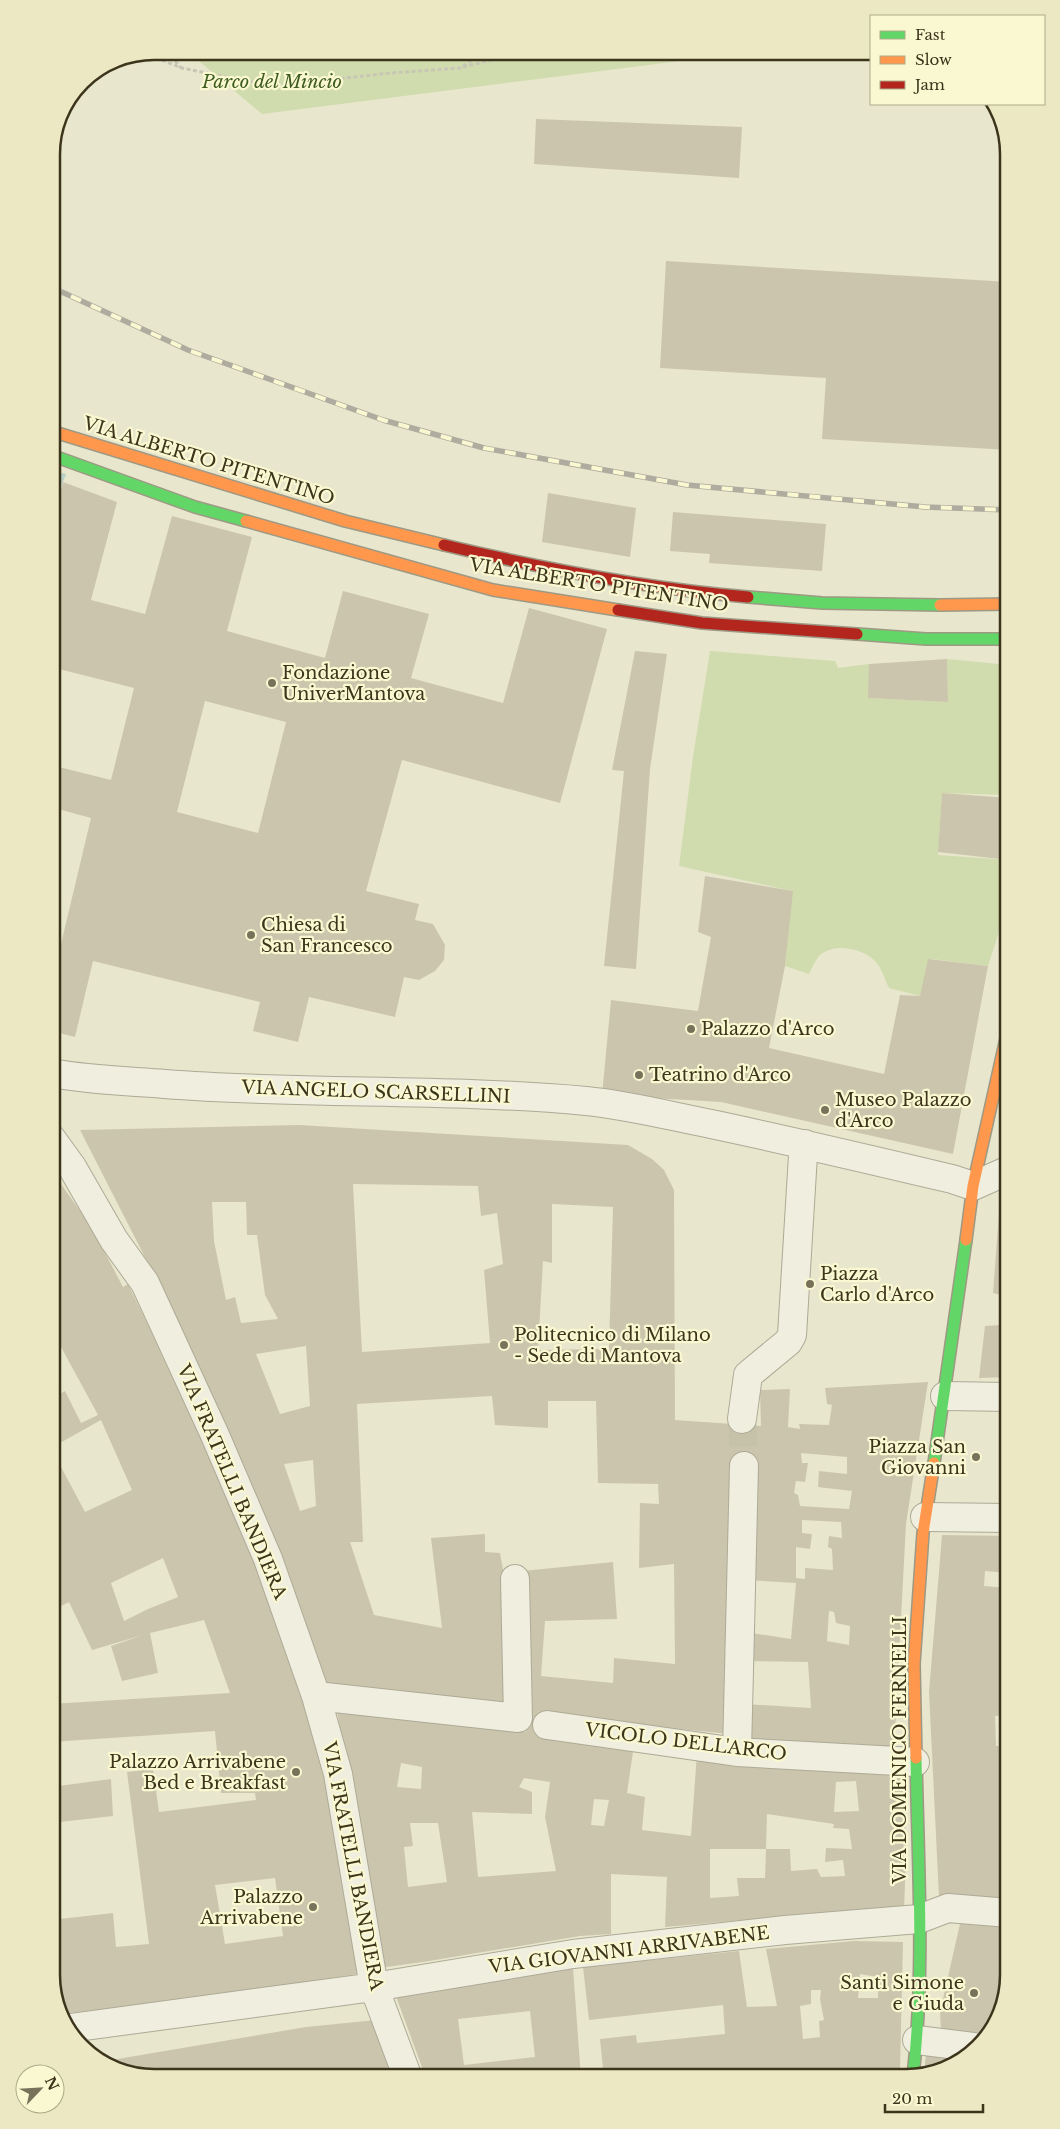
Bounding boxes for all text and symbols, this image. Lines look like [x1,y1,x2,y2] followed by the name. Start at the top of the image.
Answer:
[870,15,1045,105] legend
[915,25,946,44] text: Fast
[915,50,952,69] text: Slow
[201,71,342,93] park label: Parco del Mincio
[913,75,945,94] text: Jam
[80,412,337,510] street label: VIA ALBERTO PITENTINO
[467,554,730,616] street label: VIA ALBERTO PITENTINO
[282,662,425,705] place label: Fondazione UniverMantova
[266,677,278,689] marker: Fondazione UniverMantova
[261,914,393,957] place label: Chiesa di San Francesco
[245,929,257,941] marker: Chiesa di San Francesco
[701,1018,834,1040] place label: Palazzo d'Arco
[685,1023,697,1035] marker: Palazzo d'Arco
[649,1064,791,1086] place label: Teatrino d'Arco
[633,1069,645,1081] marker: Teatrino d'Arco
[240,1076,511,1108] street label: VIA ANGELO SCARSELLINI
[835,1089,972,1132] place label: Museo Palazzo d'Arco
[819,1104,831,1116] marker: Museo Palazzo d'Arco
[820,1263,934,1306] place label: Piazza Carlo d'Arco
[804,1278,816,1290] marker: Piazza Carlo d'Arco
[514,1324,711,1367] place label: Politecnico di Milano - Sede di Mantova
[498,1339,510,1351] marker: Politecnico di Milano - Sede di Mantova
[172,1360,292,1604] street label: VIA FRATELLI BANDIERA
[869,1436,966,1479] place label: Piazza San Giovanni
[970,1451,982,1463] marker: Piazza San Giovanni
[889,1616,911,1885] street label: VIA DOMENICO FERNELLI
[583,1719,788,1765] street label: VICOLO DELL'ARCO
[318,1739,388,1993] street label: VIA FRATELLI BANDIERA
[109,1751,286,1794] place label: Palazzo Arrivabene Bed e Breakfast
[290,1766,302,1778] marker: Palazzo Arrivabene Bed e Breakfast
[199,1886,303,1929] place label: Palazzo Arrivabene
[307,1901,319,1913] marker: Palazzo Arrivabene
[486,1922,771,1978] street label: VIA GIOVANNI ARRIVABENE
[840,1972,964,2015] place label: Santi Simone e Giuda
[968,1987,980,1999] marker: Santi Simone e Giuda
[15,2064,65,2114] north arrow
[41,2074,63,2093] text: N
[885,2082,982,2114] scale bar
[892,2089,932,2108] text: 20 m

